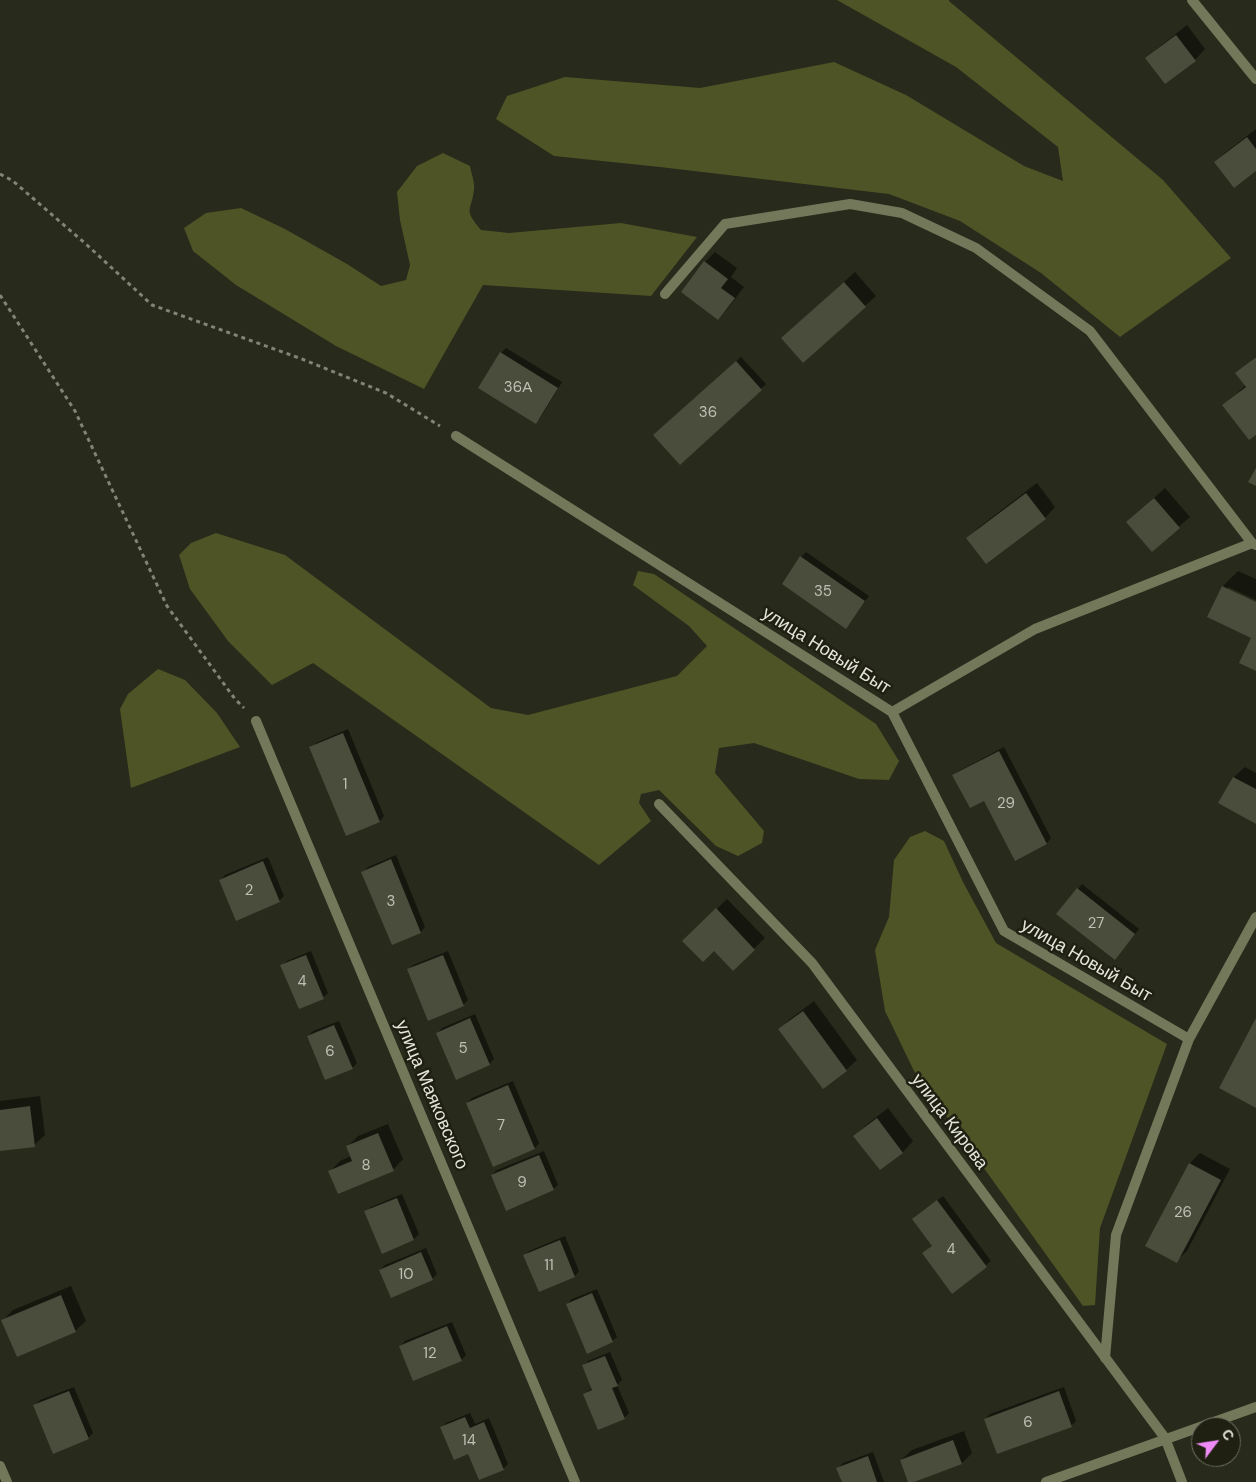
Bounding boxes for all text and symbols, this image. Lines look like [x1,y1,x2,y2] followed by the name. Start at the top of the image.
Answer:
[504,379,532,397] house number: 36А
[699,404,717,422] house number: 36
[814,583,832,601] house number: 35
[758,603,894,699] street label: улица Новый Быт
[343,776,347,794] house number: 1
[997,795,1015,813] house number: 29
[245,882,253,900] house number: 2
[387,893,395,911] house number: 3
[1017,915,1155,1007] street label: улица Новый Быт
[1088,915,1104,933] house number: 27
[297,973,307,991] house number: 4
[390,1017,472,1173] street label: улица Маяковского
[458,1040,468,1058] house number: 5
[325,1043,335,1061] house number: 6
[906,1070,992,1174] street label: улица Кирова
[497,1117,505,1135] house number: 7
[361,1157,371,1175] house number: 8
[517,1174,527,1192] house number: 9
[1174,1204,1192,1222] house number: 26
[946,1241,956,1259] house number: 4
[544,1257,554,1275] house number: 11
[399,1266,413,1284] house number: 10
[423,1345,437,1363] house number: 12
[1023,1414,1033,1432] house number: 6
[1191,1417,1241,1467] north arrow
[1218,1426,1238,1444] text: С
[462,1432,476,1450] house number: 14

